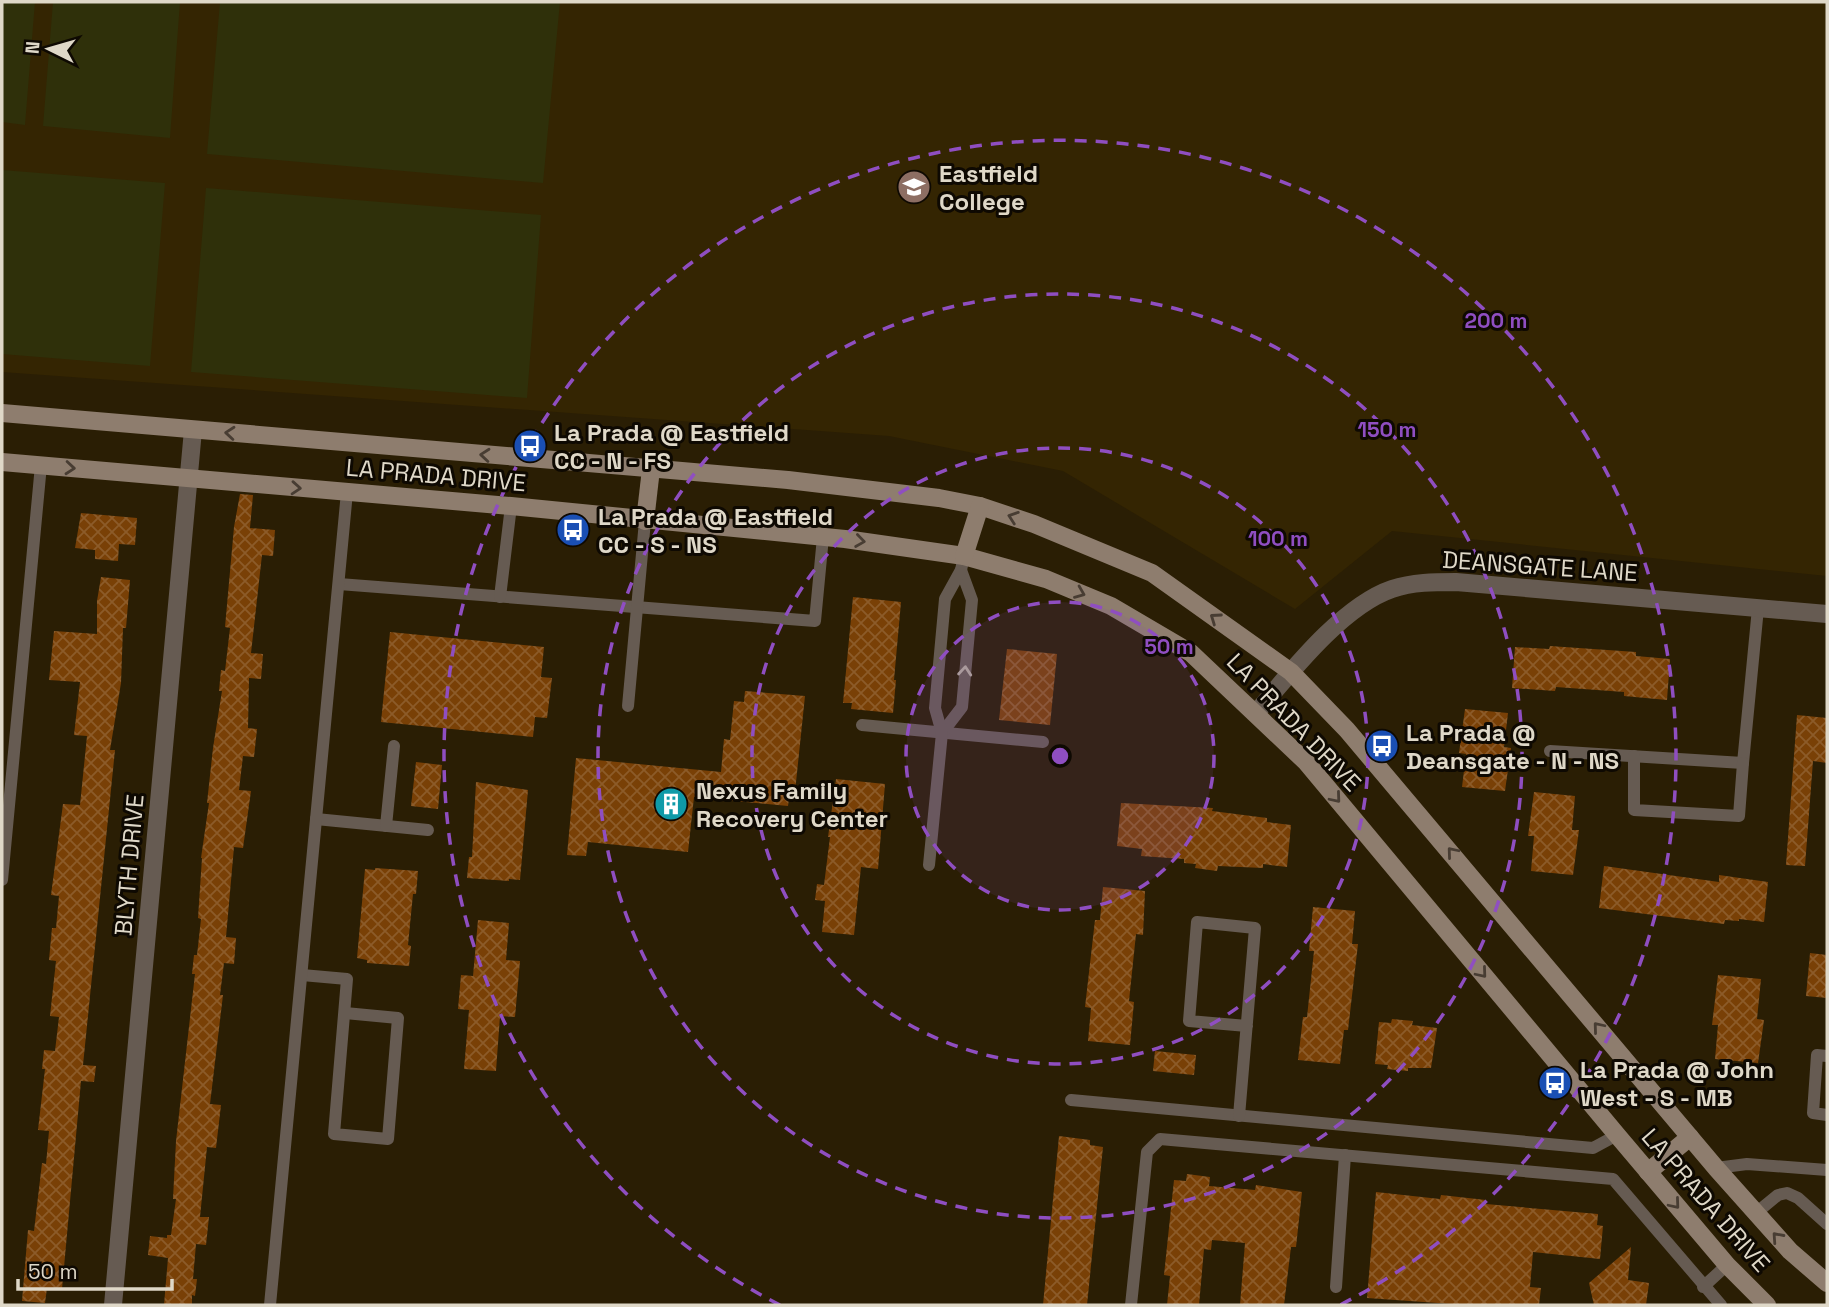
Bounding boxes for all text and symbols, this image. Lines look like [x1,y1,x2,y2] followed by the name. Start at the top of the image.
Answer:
[14,14,84,84] north arrow
[20,40,46,55] text: N
[939,158,1038,217] place label: Eastfield College
[895,168,933,206] school or university icon: Eastfield College
[1465,307,1527,334] text: 200 m
[1358,416,1416,443] text: 150 m
[554,417,789,476] place label: La Prada @ Eastfield CC - N - FS
[224,426,235,441] one-way arrow
[511,427,549,465] bus stop icon: La Prada @ Eastfield CC - N - FS
[479,448,490,463] one-way arrow
[345,452,527,498] street label: LA PRADA DRIVE
[65,460,76,475] one-way arrow
[291,480,302,495] one-way arrow
[598,501,833,560] place label: La Prada @ Eastfield CC - S - NS
[554,511,592,549] bus stop icon: La Prada @ Eastfield CC - S - NS
[1007,511,1020,525] one-way arrow
[1248,525,1308,552] text: 100 m
[854,533,865,548] one-way arrow
[1441,544,1639,588] street label: DEANSGATE LANE
[1073,585,1085,599] one-way arrow
[1210,614,1223,626] one-way arrow
[1144,633,1194,660] text: 50 m
[1220,646,1368,798] street label: LA PRADA DRIVE
[957,666,972,677] one-way arrow
[1406,717,1619,776] place label: La Prada @ Deansgate - N - NS
[1363,727,1401,765] bus stop icon: La Prada @ Deansgate - N - NS
[1048,744,1072,768] centre of rings
[696,775,888,834] place label: Nexus Family Recovery Center
[652,785,690,823] building icon: Nexus Family Recovery Center
[1328,790,1340,803] one-way arrow
[107,793,151,937] street label: BLYTH DRIVE
[1447,848,1460,860] one-way arrow
[1474,964,1486,977] one-way arrow
[1593,1022,1606,1035] one-way arrow
[1580,1054,1774,1113] place label: La Prada @ John West - S - MB
[1536,1064,1574,1102] bus stop icon: La Prada @ John West - S - MB
[1635,1122,1777,1278] street label: LA PRADA DRIVE
[1667,1195,1679,1208] one-way arrow
[1773,1232,1785,1245] one-way arrow
[18,1248,172,1292] scale bar
[28,1258,78,1285] text: 50 m

